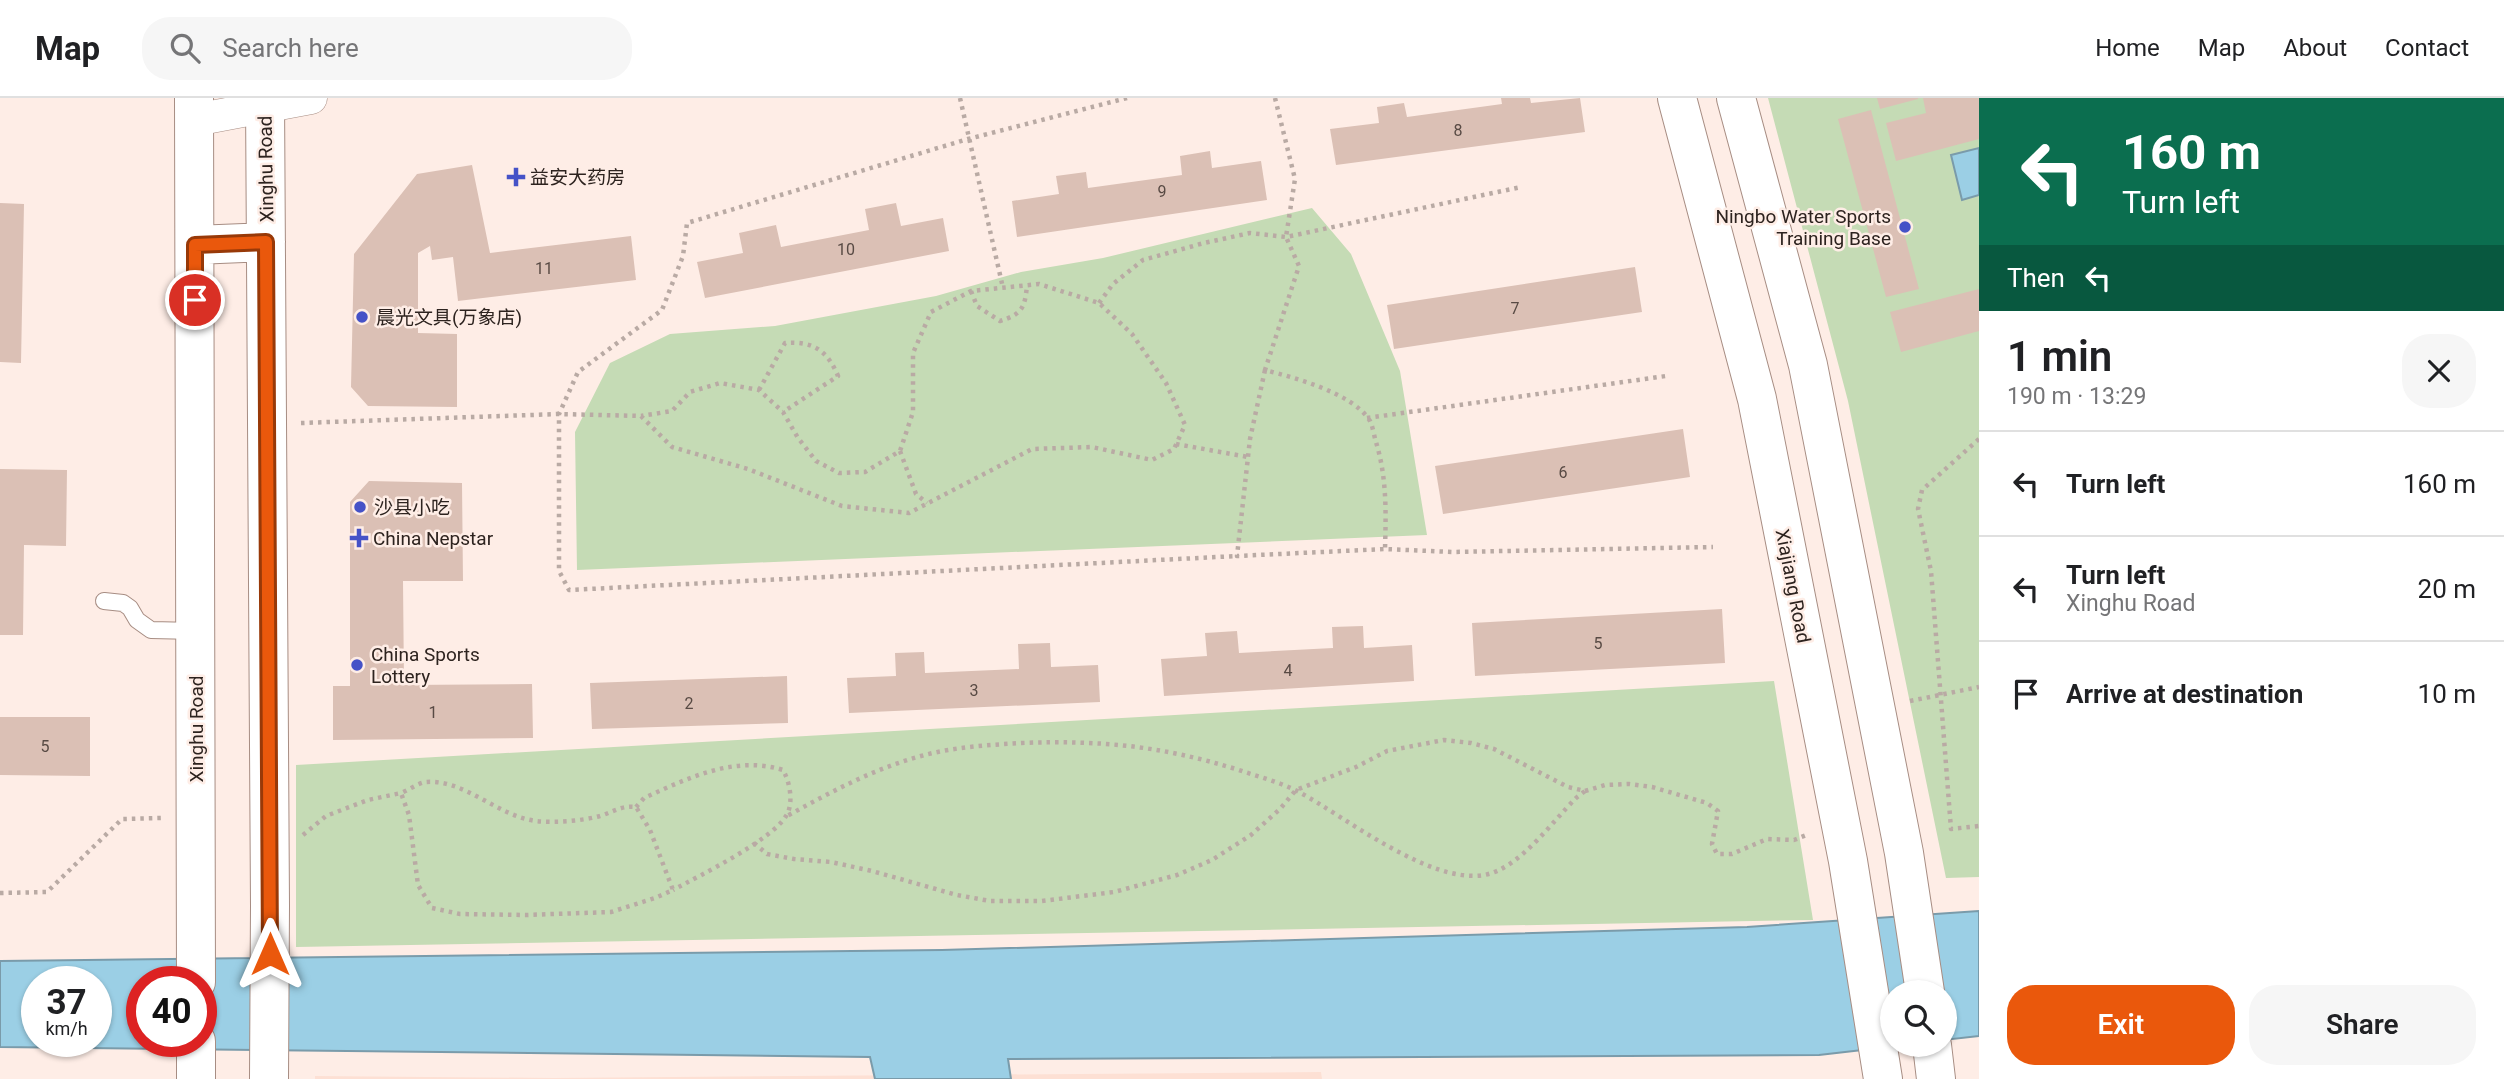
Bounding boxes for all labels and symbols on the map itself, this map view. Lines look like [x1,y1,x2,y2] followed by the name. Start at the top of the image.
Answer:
[254,115,278,223] street label: Xinghu Road
[1454,121,1463,140] house number: 8
[530,166,625,189] place label: 益安大药房
[508,169,524,185] marker: 益安大药房
[1158,182,1167,201] house number: 9
[1715,205,1891,250] place label: Ningbo Water Sports Training Base
[1897,219,1913,235] marker: Ningbo Water Sports Training Base
[837,240,855,259] house number: 10
[535,259,553,278] house number: 11
[165,270,225,330] pin
[1511,299,1520,318] house number: 7
[376,306,522,329] place label: 晨光文具(万象店)
[354,309,370,325] marker: 晨光文具(万象店)
[1559,463,1568,482] house number: 6
[374,496,450,519] place label: 沙县小吃
[352,499,368,515] marker: 沙县小吃
[373,527,494,550] place label: China Nepstar
[1771,527,1815,645] street label: Xiajiang Road
[351,530,367,546] marker: China Nepstar
[1594,634,1603,653] house number: 5
[371,643,480,688] place label: China Sports Lottery
[349,657,365,673] marker: China Sports Lottery
[1284,661,1293,680] house number: 4
[185,676,208,782] street label: Xinghu Road
[970,681,979,700] house number: 3
[685,694,694,713] house number: 2
[429,703,438,722] house number: 1
[41,737,50,756] house number: 5
[233,917,307,991] position arrow
[126,966,217,1057] speed limit sign: 40

